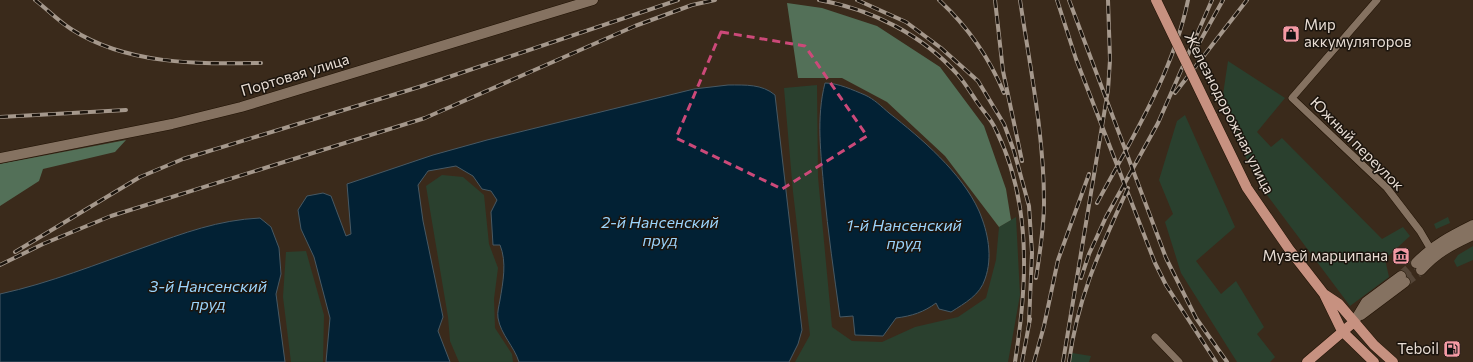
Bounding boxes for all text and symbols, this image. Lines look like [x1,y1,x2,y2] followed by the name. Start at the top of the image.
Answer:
[1304,15,1412,50] place label: Мир аккумуляторов
[1281,24,1301,44] shop icon: Мир аккумуляторов
[1181,29,1279,196] street label: Железнодорожная улица
[238,49,351,99] street label: Портовая улица
[1307,93,1408,194] street label: Южный переулок
[600,212,719,249] water label: 2-й Нансенский пруд
[846,215,962,252] water label: 1-й Нансенский пруд
[1263,246,1388,264] place label: Музей марципана
[1391,246,1411,266] museum icon: Музей марципана
[149,276,267,313] water label: 3-й Нансенский пруд
[1397,339,1439,357] place label: Teboil
[1442,339,1462,359] fuel station icon: Teboil

